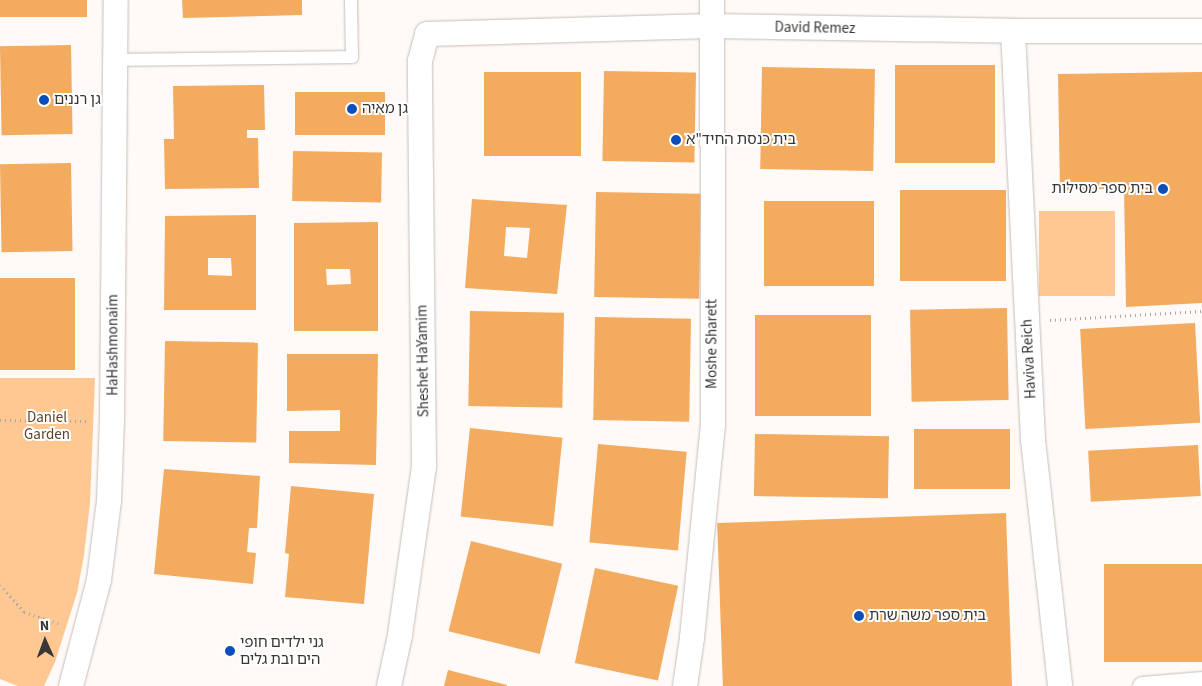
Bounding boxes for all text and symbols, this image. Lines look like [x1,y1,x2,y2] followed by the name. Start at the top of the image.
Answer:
[774,18,856,38] street label: David Remez
[54,91,101,109] place label: גן רננים
[38,94,50,106] marker: גן רננים
[362,100,408,118] place label: גן מאיה
[346,103,358,115] marker: גן מאיה
[686,131,796,149] place label: בית כנסת החיד"א
[670,134,682,146] marker: בית כנסת החיד"א
[1051,180,1153,198] place label: בית ספר מסילות
[1157,183,1169,195] marker: בית ספר מסילות
[104,294,122,396] street label: HaHashmonaim
[703,299,721,389] street label: Moshe Sharett
[413,305,433,417] street label: Sheshet HaYamim
[1018,319,1040,399] street label: Haviva Reich
[24,408,70,443] park label: Daniel Garden
[869,607,986,625] place label: בית ספר משה שרת
[853,610,865,622] marker: בית ספר משה שרת
[20,616,70,666] north arrow
[39,616,49,636] text: N
[240,633,324,668] place label: גני ילדים חופי הים ובת גלים
[224,645,236,657] marker: גני ילדים חופי הים ובת גלים

